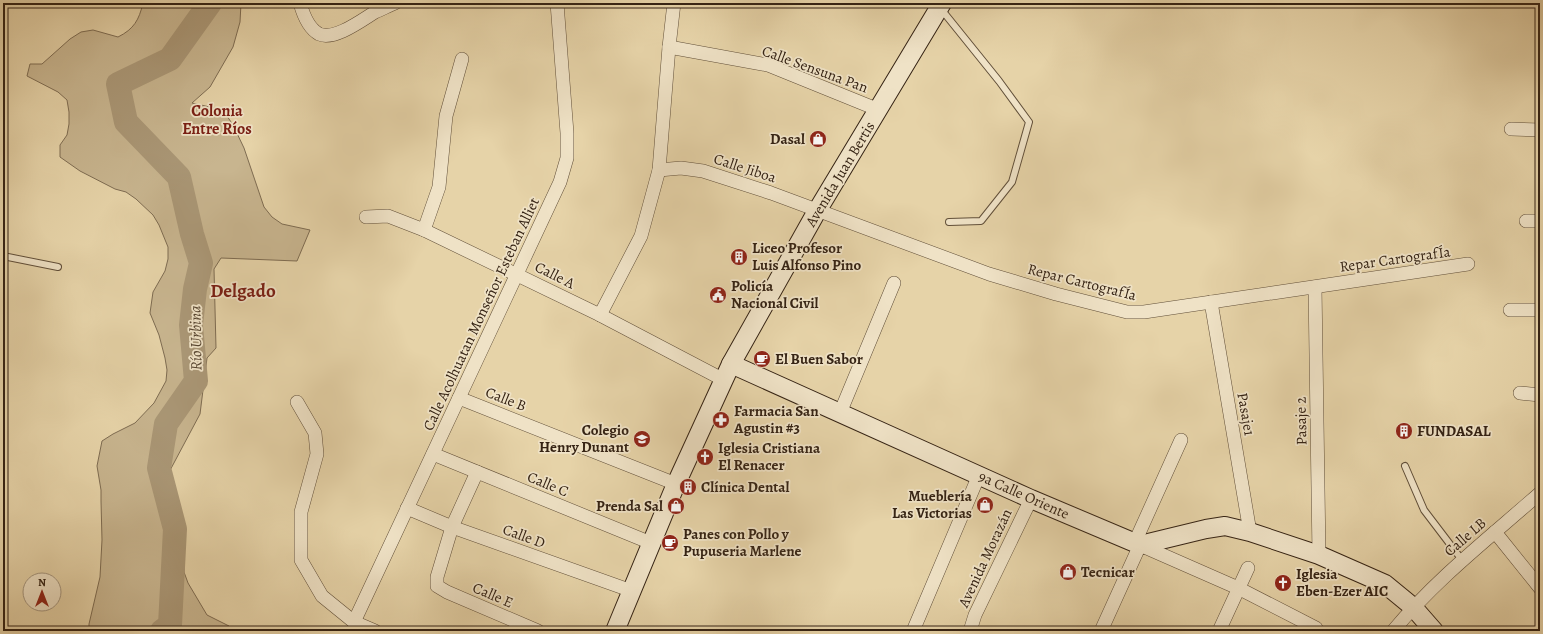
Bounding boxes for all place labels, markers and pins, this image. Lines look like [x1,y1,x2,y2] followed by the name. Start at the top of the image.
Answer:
[770,129,805,149] place label: Dasal
[808,129,828,149] shop icon: Dasal
[752,238,862,275] place label: Liceo Profesor Luis Alfonso Pino
[729,247,749,267] building icon: Liceo Profesor Luis Alfonso Pino
[731,276,819,313] place label: Policía Nacional Civil
[708,285,728,305] public building icon: Policía Nacional Civil
[752,349,772,369] cafe icon: El Buen Sabor
[775,349,863,369] place label: El Buen Sabor
[733,401,819,438] place label: Farmacia San Agustin #3
[711,410,731,430] pharmacy icon: Farmacia San Agustin #3
[539,420,629,457] place label: Colegio Henry Dunant
[1394,421,1414,441] building icon: FUNDASAL
[1417,421,1491,441] place label: FUNDASAL
[632,429,652,449] school or university icon: Colegio Henry Dunant
[718,438,821,475] place label: Iglesia Cristiana El Renacer
[695,447,715,467] church icon: Iglesia Cristiana El Renacer
[678,477,698,497] building icon: Clínica Dental
[701,477,790,497] place label: Clínica Dental
[892,486,973,523] place label: Mueblería Las Victorias
[975,495,995,515] shop icon: Mueblería Las Victorias
[596,496,663,516] place label: Prenda Sal
[666,496,686,516] shop icon: Prenda Sal
[683,524,802,561] place label: Panes con Pollo y Pupuseria Marlene
[660,533,680,553] cafe icon: Panes con Pollo y Pupuseria Marlene
[1058,562,1078,582] shop icon: Tecnicar
[1081,562,1135,582] place label: Tecnicar
[1296,564,1388,601] place label: Iglesia Eben-Ezer AIC
[1273,573,1293,593] church icon: Iglesia Eben-Ezer AIC

